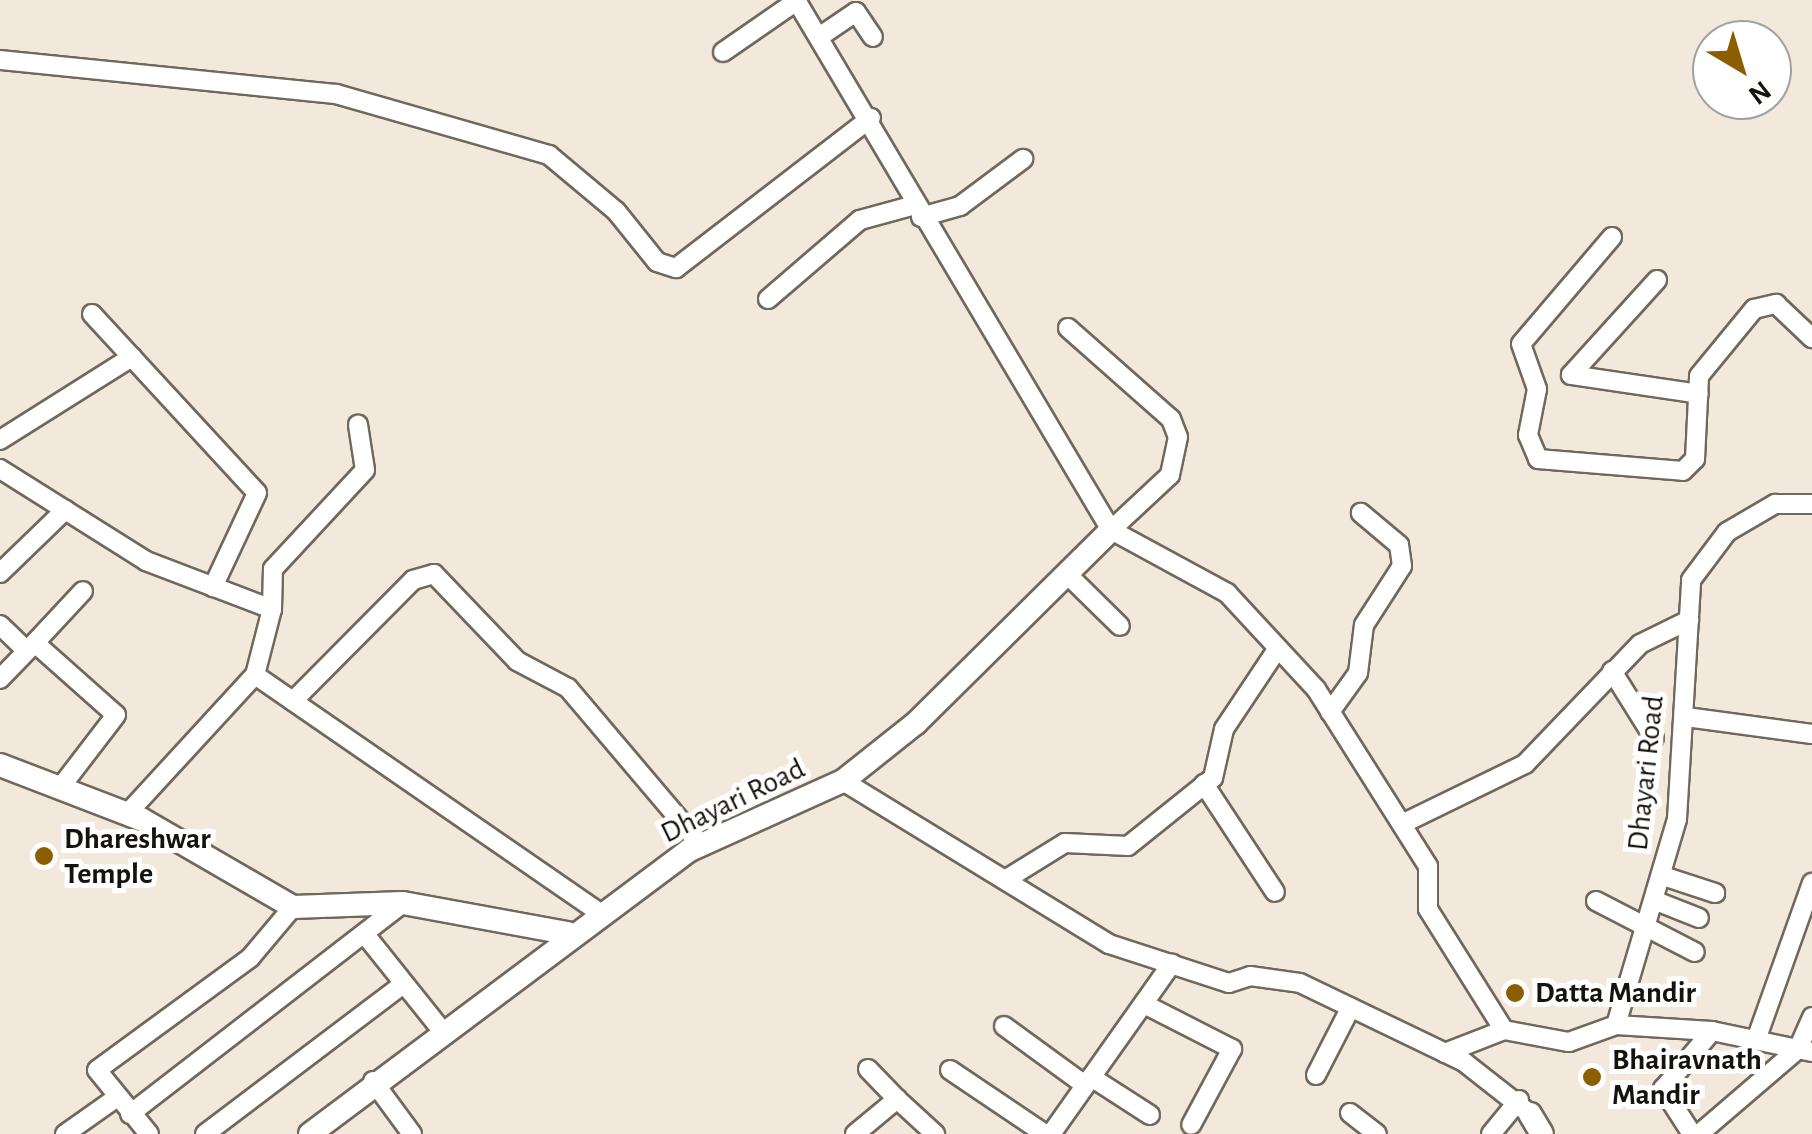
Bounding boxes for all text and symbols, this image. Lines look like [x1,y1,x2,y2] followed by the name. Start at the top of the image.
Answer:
[1692,20,1792,120] north arrow
[1743,75,1776,109] text: N
[1620,694,1672,852] street label: Dhayari Road
[655,751,811,851] street label: Dhayari Road
[64,821,211,892] place label: Dhareshwar Temple
[33,845,55,867] marker: Dhareshwar Temple
[1535,975,1696,1011] place label: Datta Mandir
[1504,982,1526,1004] marker: Datta Mandir
[1612,1042,1762,1112] place label: Bhairavnath Mandir
[1581,1066,1603,1088] marker: Bhairavnath Mandir

